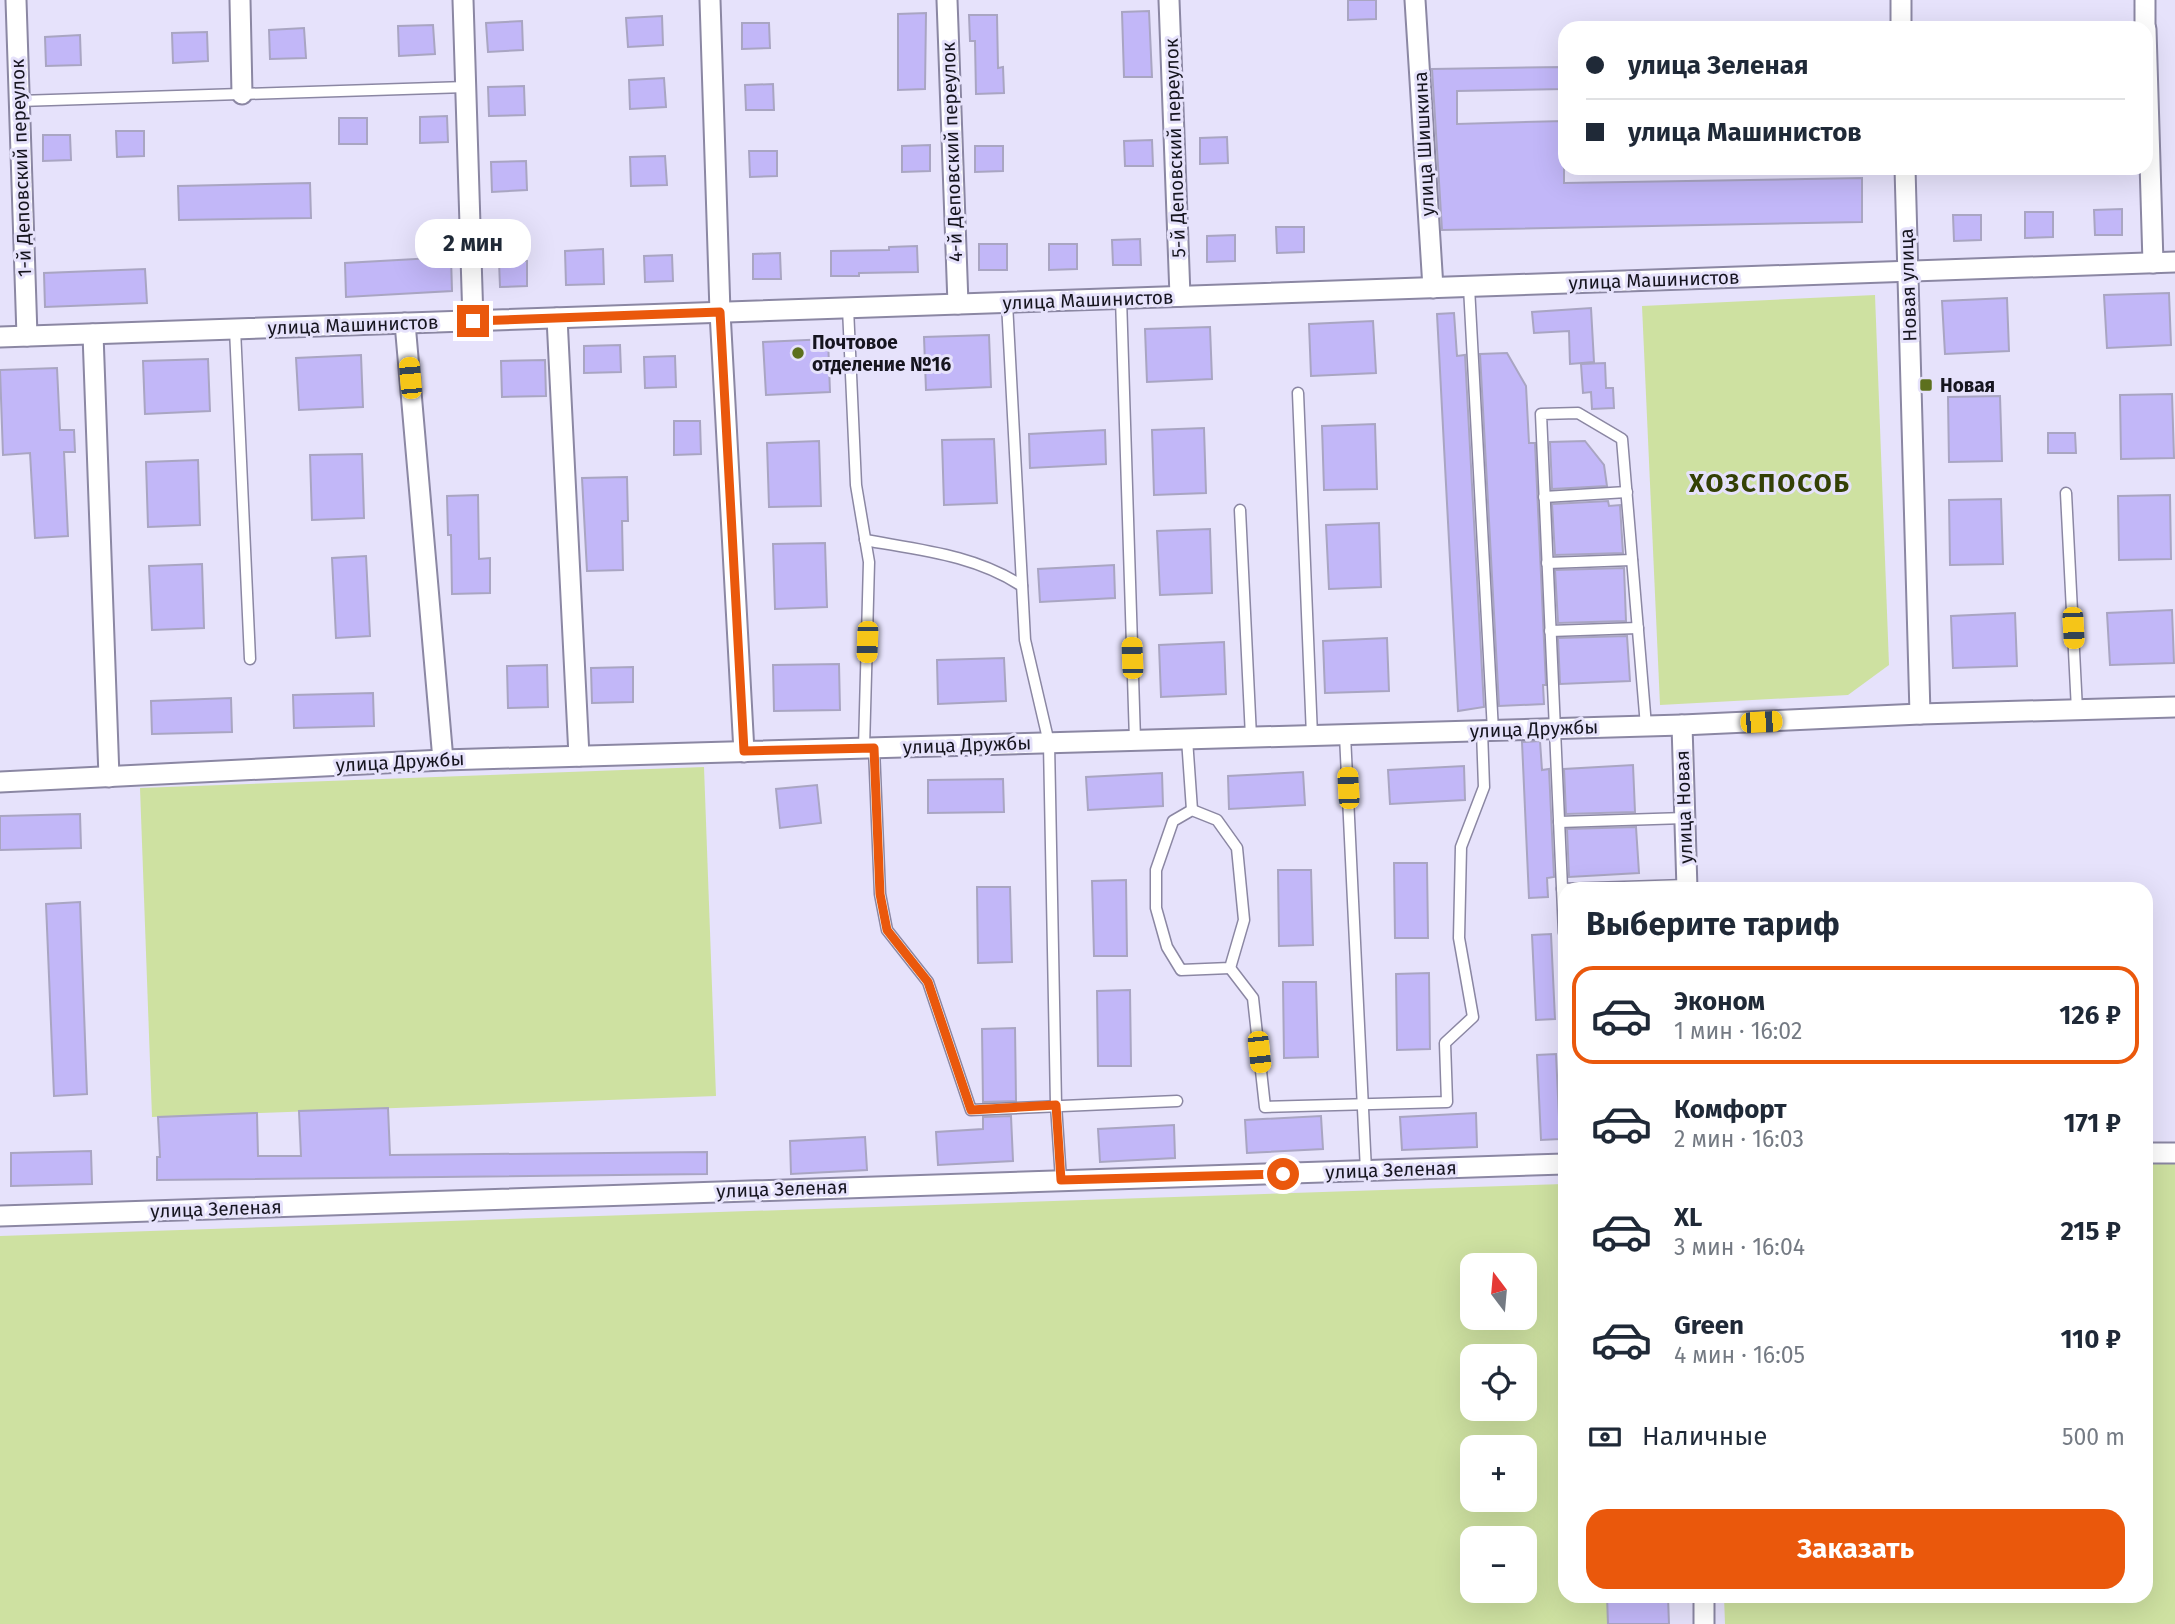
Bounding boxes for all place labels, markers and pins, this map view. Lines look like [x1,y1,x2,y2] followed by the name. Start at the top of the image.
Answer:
[812,331,951,376] place label: Почтовое отделение №16
[790,345,806,361] marker: Почтовое отделение №16
[1940,374,1995,397] place label: Новая
[1918,377,1934,393] marker: Новая

